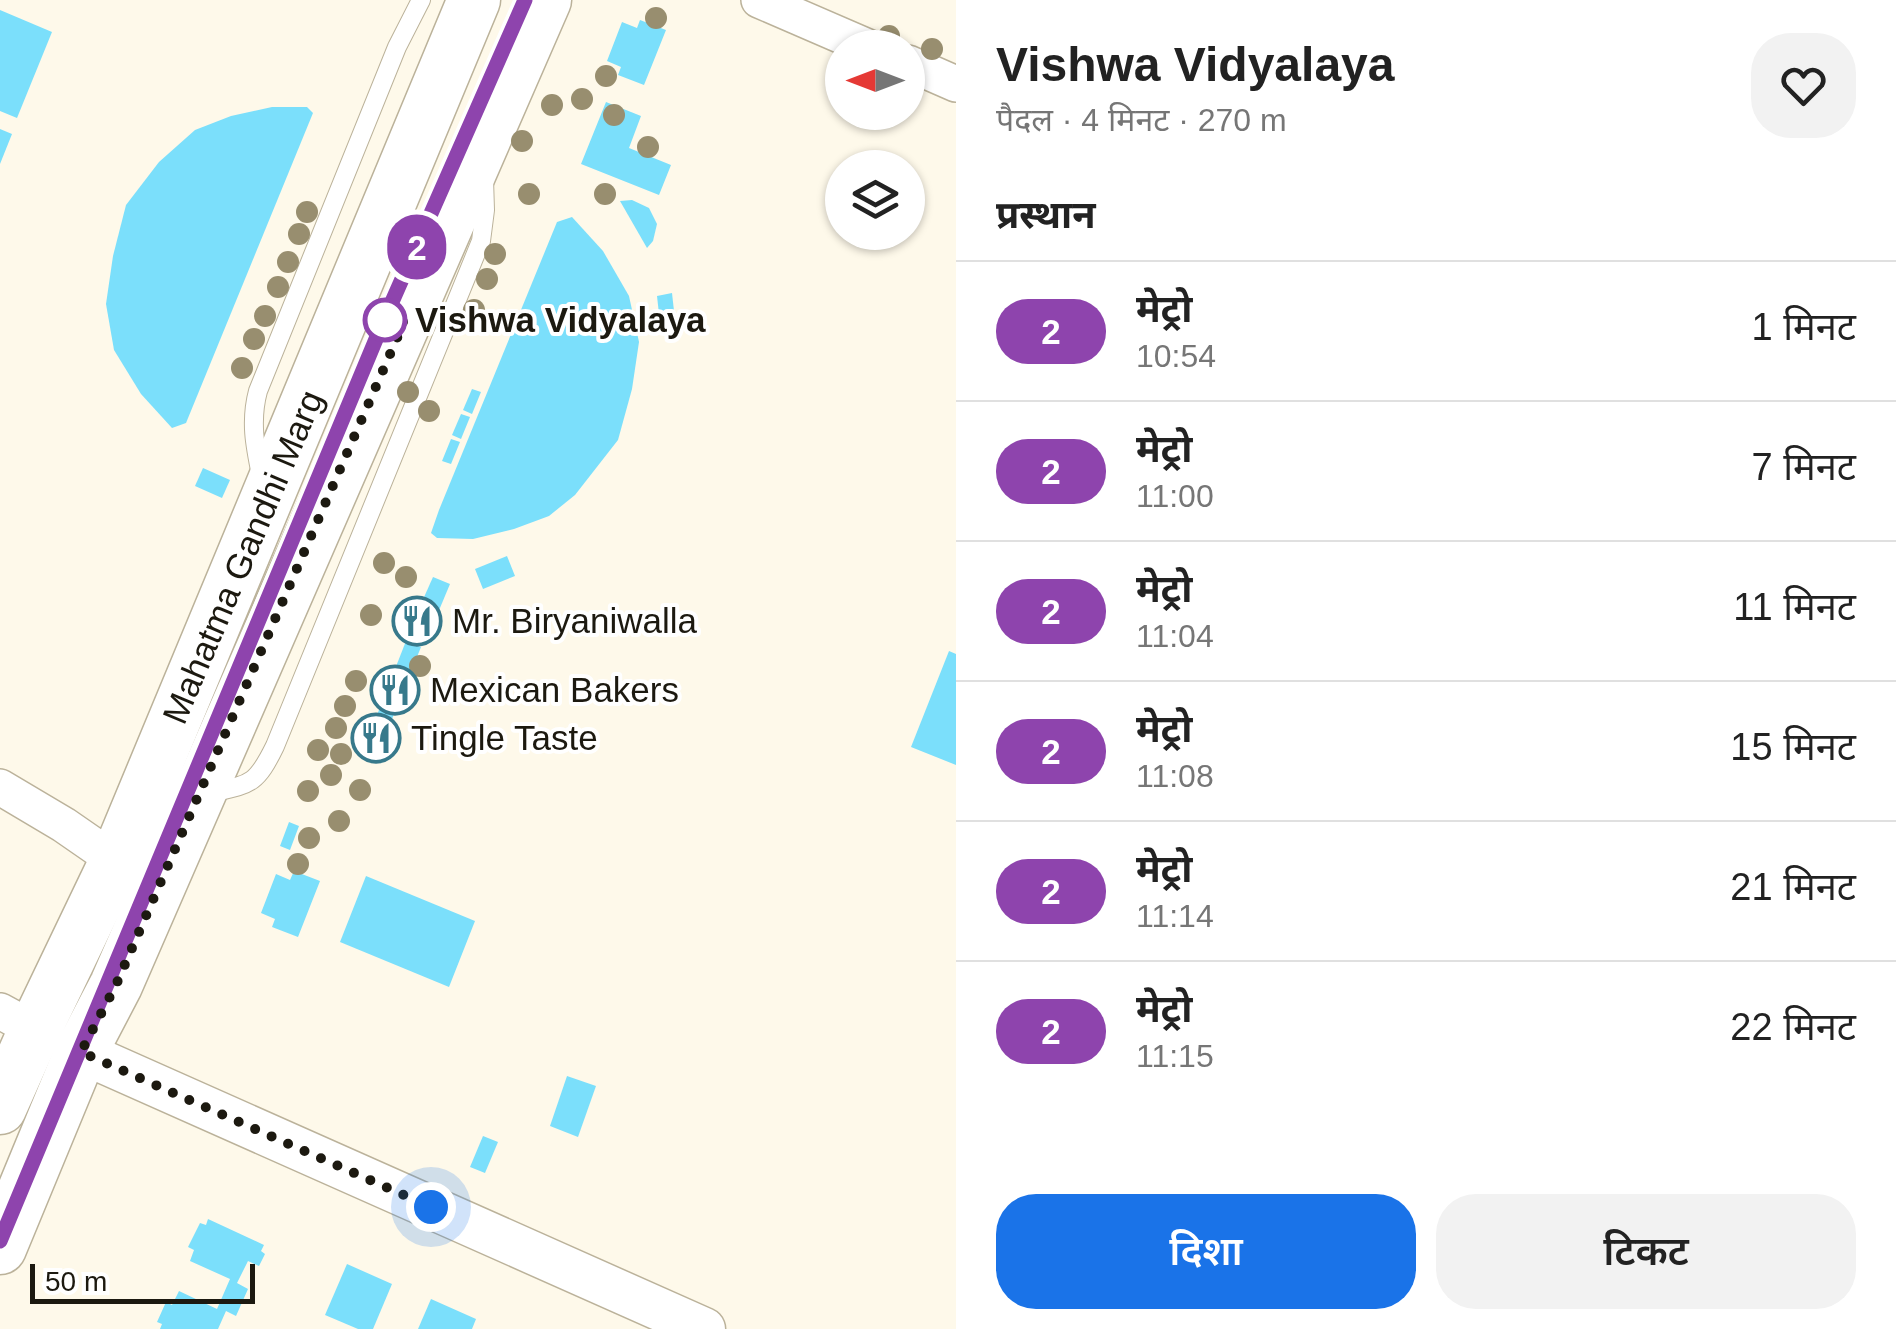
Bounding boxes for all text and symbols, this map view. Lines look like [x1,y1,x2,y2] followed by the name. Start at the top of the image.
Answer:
[825,30,925,130] north arrow
[825,30,925,250] map controls
[1751,33,1856,138] button: heart
[996,38,1394,91] text: Vishwa Vidyalaya
[996,102,1287,138] text: पैदल · 4 मिनट · 270 m
[825,150,925,250] button: layers
[996,194,1096,236] text: प्रस्थान
[384,214,450,280] line badge: 2
[407,228,427,267] text: 2
[1136,288,1192,330] text: मेट्रो
[364,299,406,341] marker: Vishwa Vidyalaya
[415,300,706,339] place label: Vishwa Vidyalaya
[1752,306,1856,348] text: 1 मिनट
[1041,312,1061,351] text: 2
[1136,338,1216,374] text: 10:54
[155,384,330,729] street label: Mahatma Gandhi Marg
[1136,428,1192,470] text: मेट्रो
[1752,446,1856,488] text: 7 मिनट
[1041,452,1061,491] text: 2
[1136,478,1214,514] text: 11:00
[1136,568,1192,610] text: मेट्रो
[1733,586,1856,628] text: 11 मिनट
[1041,592,1061,631] text: 2
[391,595,443,647] restaurant icon: Mr. Biryaniwalla
[452,601,698,640] place label: Mr. Biryaniwalla
[1136,618,1214,654] text: 11:04
[369,664,421,716] restaurant icon: Mexican Bakers
[430,670,679,709] place label: Mexican Bakers
[1136,708,1192,750] text: मेट्रो
[350,712,402,764] restaurant icon: Tingle Taste
[411,718,598,757] place label: Tingle Taste
[1730,726,1856,768] text: 15 मिनट
[1041,732,1061,771] text: 2
[1136,758,1214,794] text: 11:08
[1136,848,1192,890] text: मेट्रो
[1730,866,1856,908] text: 21 मिनट
[1041,872,1061,911] text: 2
[1136,898,1214,934] text: 11:14
[1136,988,1192,1030] text: मेट्रो
[1730,1006,1856,1048] text: 22 मिनट
[1041,1012,1061,1051] text: 2
[1136,1038,1214,1074] text: 11:15
[406,1182,456,1232] your location
[996,1194,1416,1309] button: दिशा
[1436,1194,1856,1309] button: टिकट
[30,1259,255,1304] scale bar
[45,1266,107,1297] text: 50 m

